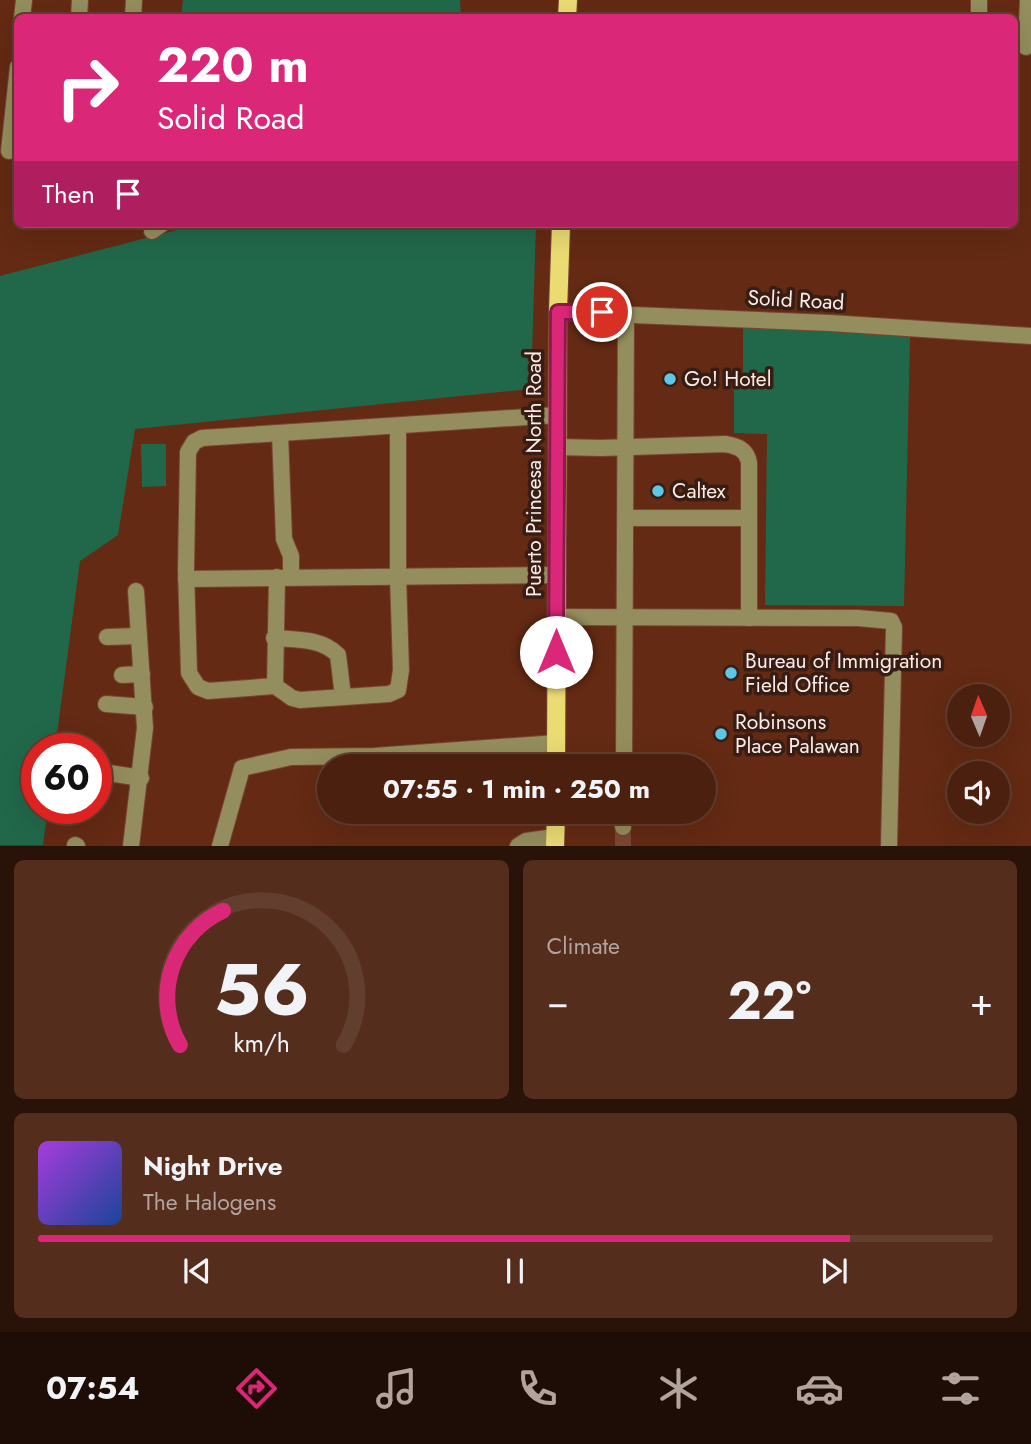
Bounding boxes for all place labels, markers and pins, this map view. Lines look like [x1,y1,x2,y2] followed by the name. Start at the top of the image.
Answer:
[572,282,632,342] pin
[684,364,772,394] place label: Go! Hotel
[662,371,678,387] marker: Go! Hotel
[672,476,726,506] place label: Caltex
[650,483,666,499] marker: Caltex
[745,646,942,700] place label: Bureau of Immigration Field Office
[723,665,739,681] marker: Bureau of Immigration Field Office
[735,707,860,761] place label: Robinsons Place Palawan
[713,726,729,742] marker: Robinsons Place Palawan

